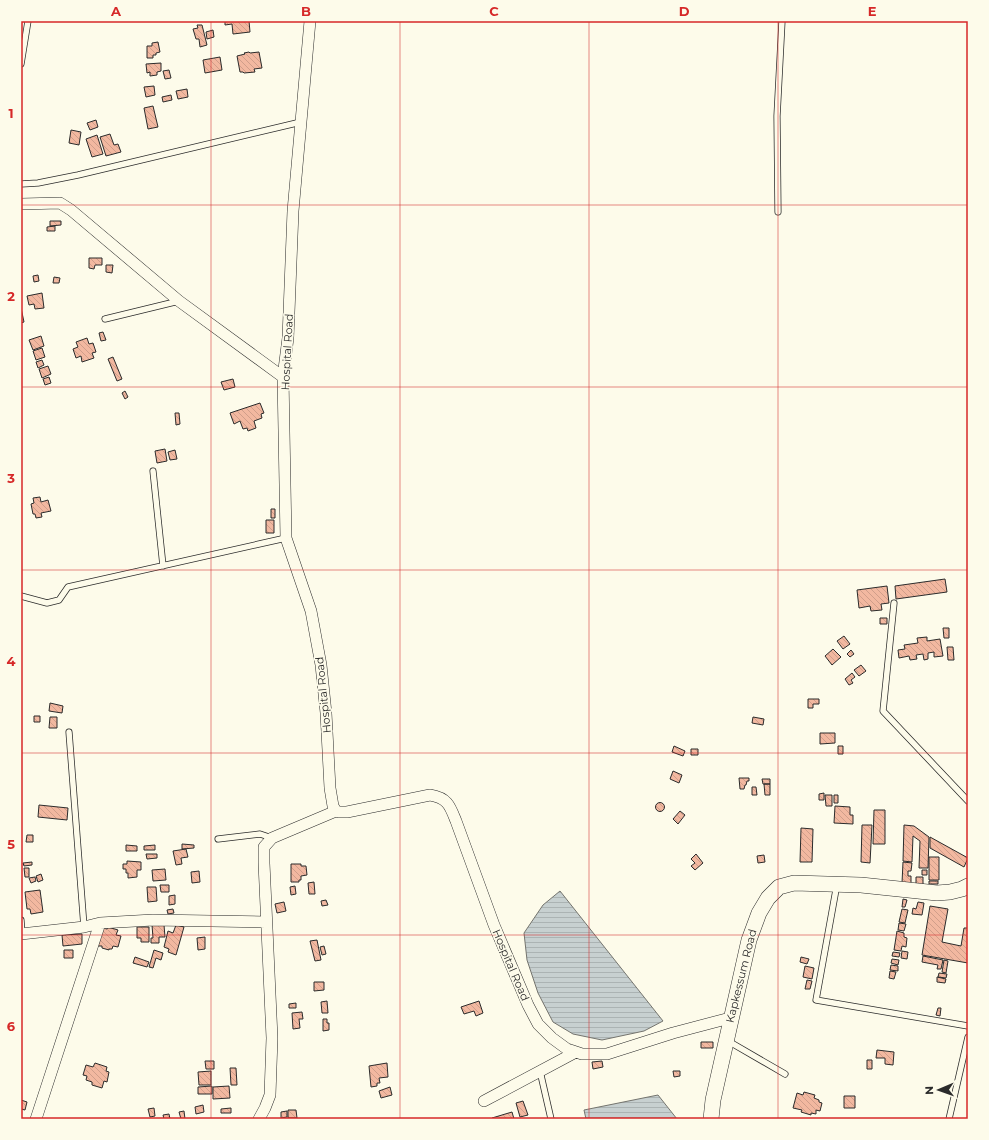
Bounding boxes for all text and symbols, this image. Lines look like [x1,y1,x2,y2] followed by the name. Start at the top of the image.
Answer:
[110,3,122,19] text: A
[301,3,311,19] text: B
[489,3,499,19] text: C
[679,3,690,19] text: D
[868,3,877,19] text: E
[8,105,14,121] text: 1
[7,288,15,304] text: 2
[278,313,296,391] street label: Hospital Road
[6,470,15,486] text: 3
[7,653,16,669] text: 4
[312,656,334,734] street label: Hospital Road
[7,836,15,852] text: 5
[490,927,532,1003] street label: Hospital Road
[723,928,759,1024] street label: Kapkessum Road
[7,1018,16,1034] text: 6
[919,1070,959,1110] north arrow
[922,1086,936,1095] text: N

